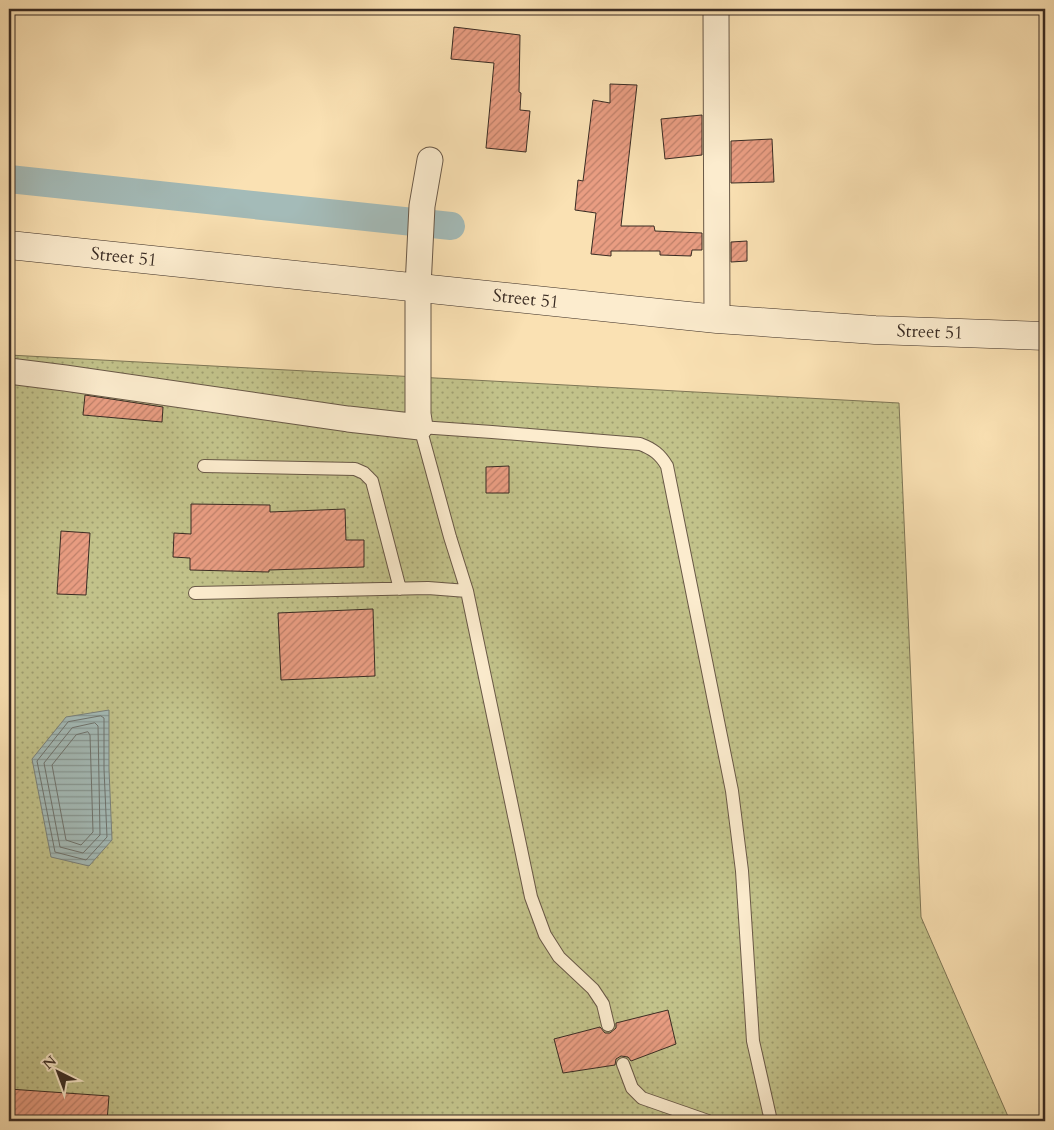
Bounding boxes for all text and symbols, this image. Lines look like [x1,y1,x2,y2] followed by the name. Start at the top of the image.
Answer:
[90,241,158,273] street label: Street 51
[492,283,560,315] street label: Street 51
[896,318,964,346] street label: Street 51
[32,1048,82,1098] north arrow
[39,1052,61,1074] text: N

